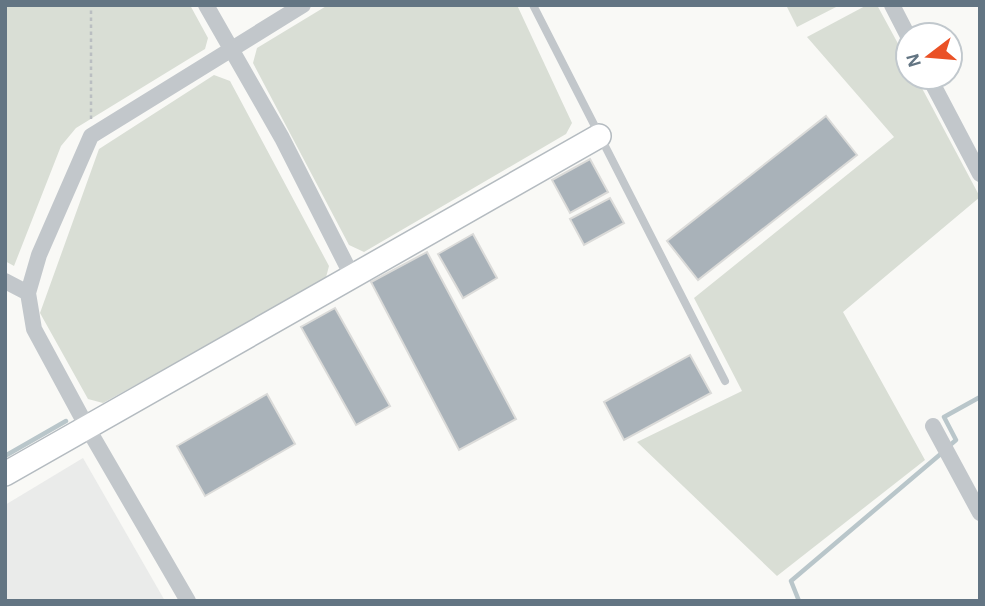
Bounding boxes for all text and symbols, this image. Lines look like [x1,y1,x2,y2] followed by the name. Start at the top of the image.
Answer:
[894,21,964,91] north arrow
[903,51,925,69] text: N

